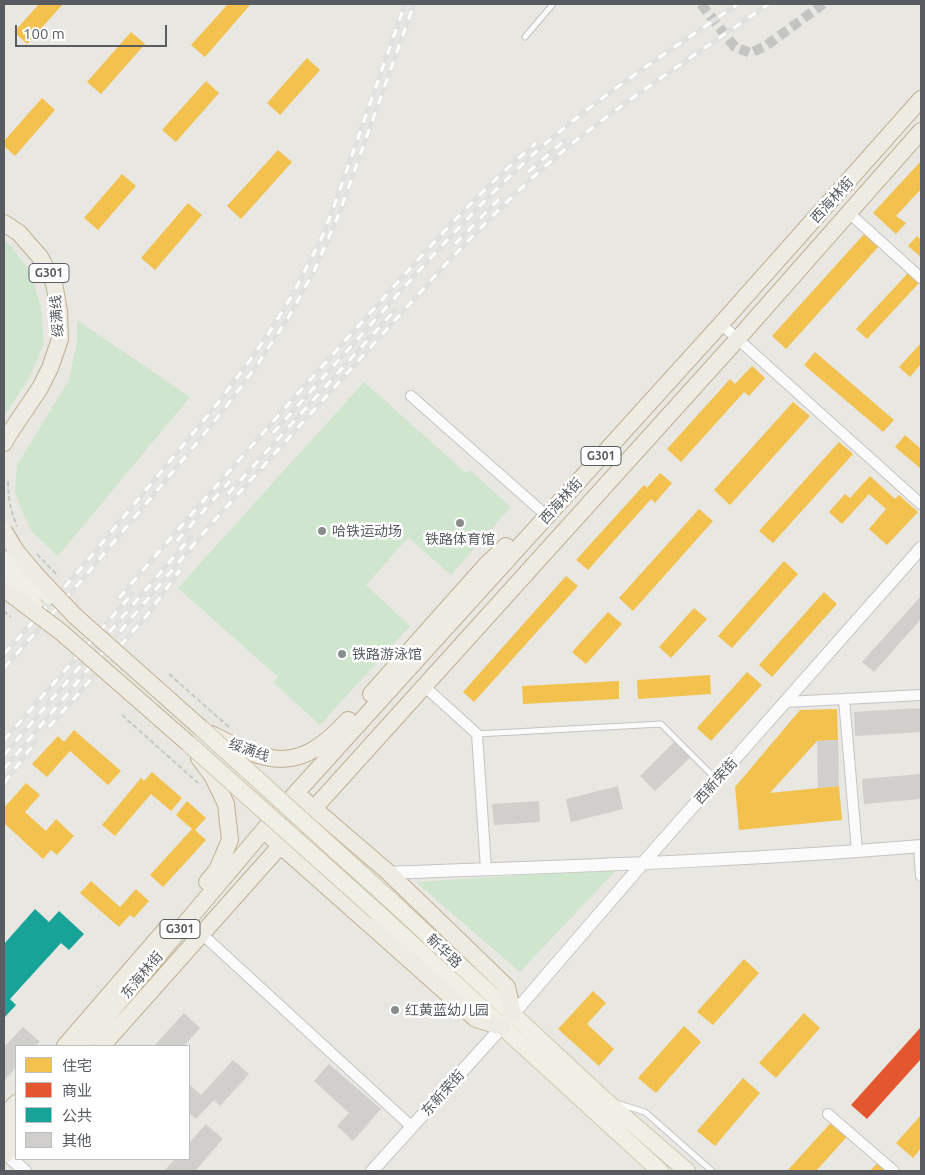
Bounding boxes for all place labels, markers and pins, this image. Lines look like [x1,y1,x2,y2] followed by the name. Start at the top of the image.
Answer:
[454,517,466,529] marker: 铁路体育馆
[332,523,402,539] place label: 哈铁运动场
[316,525,328,537] marker: 哈铁运动场
[425,531,495,547] place label: 铁路体育馆
[352,646,422,662] place label: 铁路游泳馆
[336,648,348,660] marker: 铁路游泳馆
[405,1002,489,1018] place label: 红黄蓝幼儿园
[389,1004,401,1016] marker: 红黄蓝幼儿园

